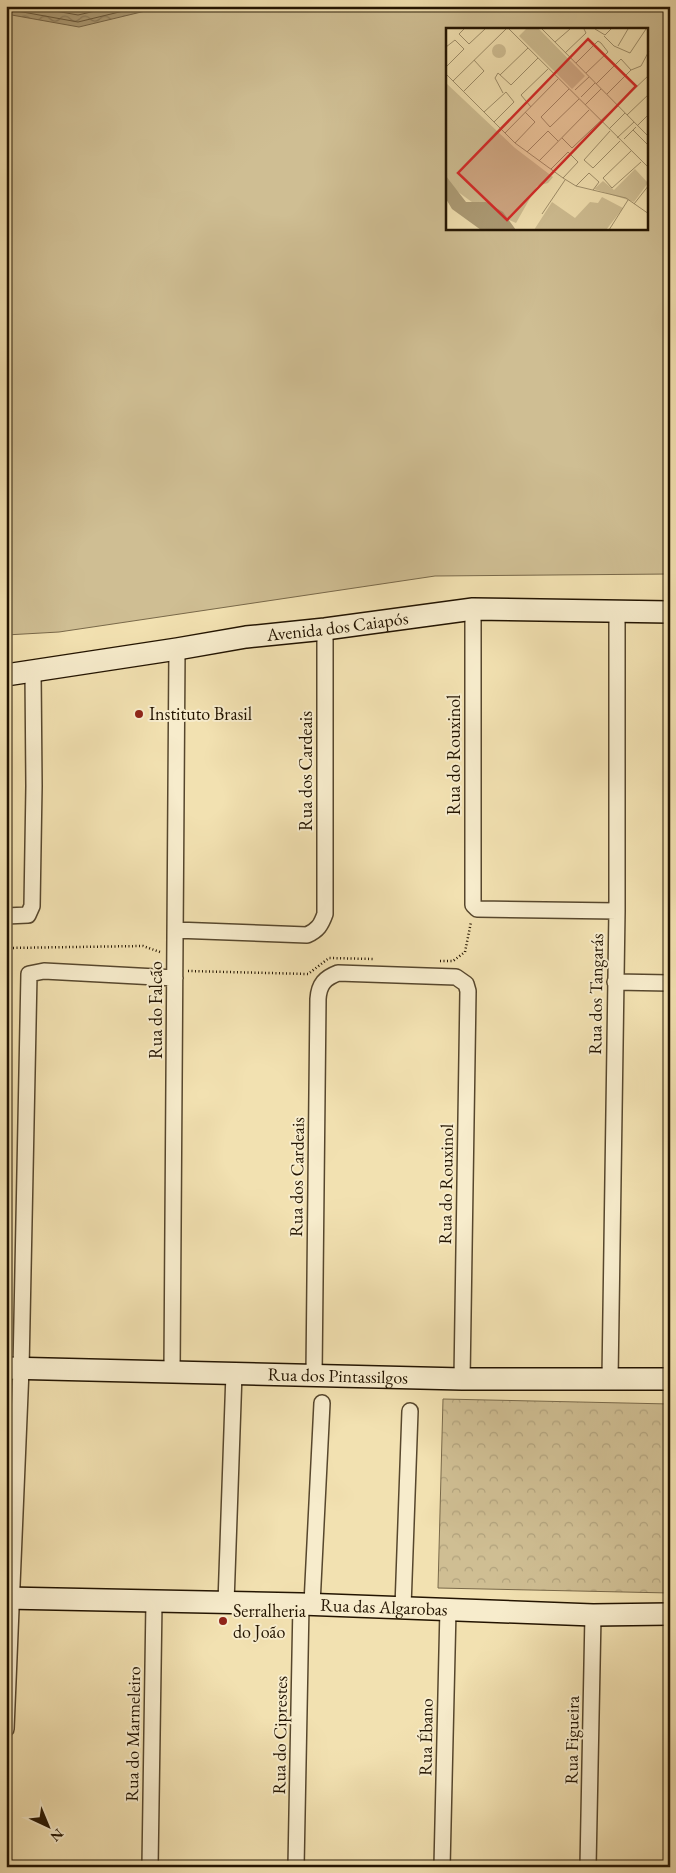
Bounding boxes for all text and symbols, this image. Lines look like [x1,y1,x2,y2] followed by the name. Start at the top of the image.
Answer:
[446,28,648,230] inset map
[264,606,410,646] street label: Avenida dos Caiapós
[442,695,465,815] street label: Rua do Rouxinol
[149,702,252,725] place label: Instituto Brasil
[133,708,145,720] marker: Instituto Brasil
[294,711,317,831] street label: Rua dos Cardeais
[583,933,608,1055] street label: Rua dos Tangarás
[144,961,167,1059] street label: Rua do Falcão
[284,1117,309,1237] street label: Rua dos Cardeais
[433,1124,458,1244] street label: Rua do Rouxinol
[267,1362,409,1389] street label: Rua dos Pintassilgos
[320,1593,448,1621] street label: Rua das Algarobas
[233,1599,307,1643] place label: Serralheria do João
[217,1615,229,1627] marker: Serralheria do João
[120,1666,145,1802] street label: Rua do Marmeleiro
[267,1675,292,1794] street label: Rua do Ciprestes
[559,1695,584,1785] street label: Rua Figueira
[413,1698,438,1776] street label: Rua Ébano
[22,1800,72,1850] north arrow
[46,1825,67,1846] text: N

